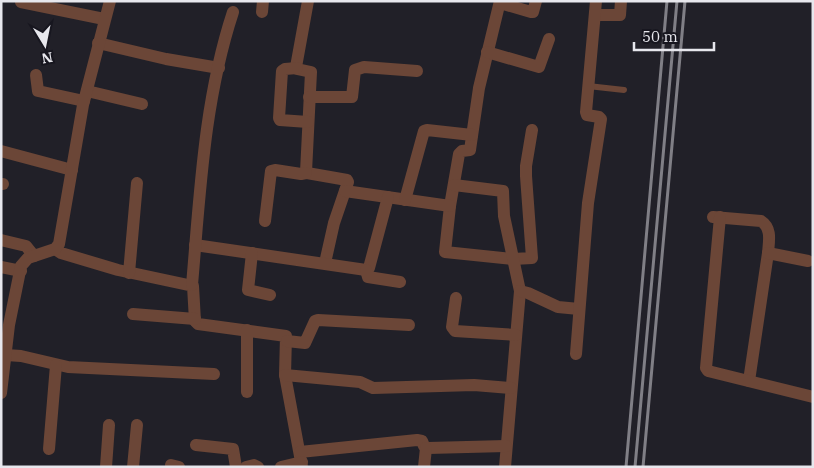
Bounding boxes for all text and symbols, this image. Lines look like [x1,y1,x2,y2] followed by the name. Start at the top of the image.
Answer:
[20,20,70,70] north arrow
[634,20,714,52] scale bar
[642,27,678,46] text: 50 m
[40,48,54,68] text: N

